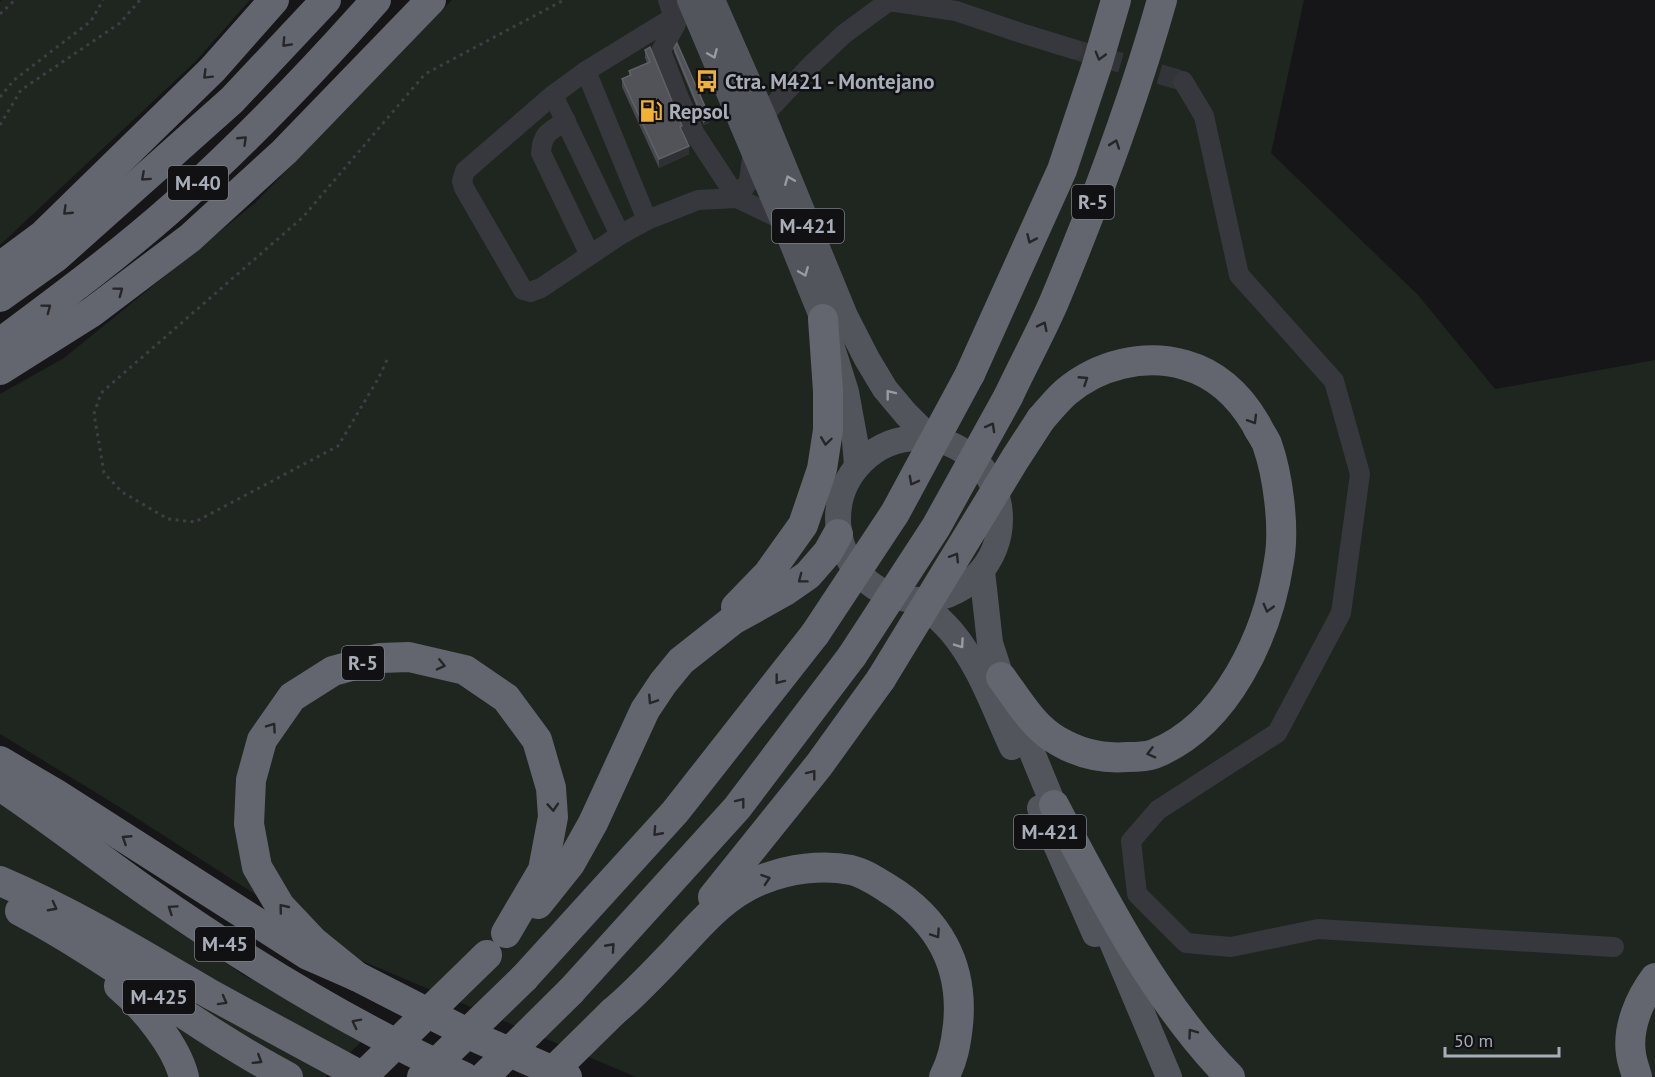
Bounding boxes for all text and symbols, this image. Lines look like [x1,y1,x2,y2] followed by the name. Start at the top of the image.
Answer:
[282,36,293,46] one-way arrow
[705,48,717,59] one-way arrow
[1095,50,1107,61] one-way arrow
[203,67,214,78] one-way arrow
[694,68,720,94] bus stop icon: Ctra. M421 - Montejano
[725,68,934,95] place label: Ctra. M421 - Montejano
[638,98,664,124] fuel station icon: Repsol
[669,98,730,125] place label: Repsol
[235,137,246,148] one-way arrow
[1107,140,1120,150] one-way arrow
[168,166,228,200] road number: M-40
[141,170,152,181] one-way arrow
[784,175,796,186] one-way arrow
[1072,185,1114,219] road number: R-5
[64,204,74,215] one-way arrow
[772,209,844,243] road number: M-421
[1027,232,1039,243] one-way arrow
[797,266,809,277] one-way arrow
[112,288,123,299] one-way arrow
[40,304,51,315] one-way arrow
[1035,321,1047,332] one-way arrow
[1078,376,1089,387] one-way arrow
[886,389,897,400] one-way arrow
[1246,414,1257,424] one-way arrow
[984,423,995,433] one-way arrow
[820,435,833,445] one-way arrow
[909,475,920,485] one-way arrow
[947,553,959,563] one-way arrow
[797,572,808,583] one-way arrow
[1263,602,1275,613] one-way arrow
[953,638,964,649] one-way arrow
[342,646,384,680] road number: R-5
[436,658,446,671] one-way arrow
[775,673,786,684] one-way arrow
[648,693,659,704] one-way arrow
[265,722,276,733] one-way arrow
[1146,746,1156,759] one-way arrow
[804,770,815,781] one-way arrow
[734,798,745,809] one-way arrow
[546,803,559,812] one-way arrow
[1014,815,1086,849] road number: M-421
[653,825,664,836] one-way arrow
[122,835,133,846] one-way arrow
[760,873,771,886] one-way arrow
[46,900,57,911] one-way arrow
[279,904,290,915] one-way arrow
[168,905,179,916] one-way arrow
[195,927,255,961] road number: M-45
[929,927,940,938] one-way arrow
[604,944,615,954] one-way arrow
[123,980,195,1014] road number: M-425
[217,994,228,1005] one-way arrow
[351,1018,362,1030] one-way arrow
[1445,1020,1559,1058] scale bar
[1188,1028,1199,1039] one-way arrow
[1454,1029,1493,1052] text: 50 m
[251,1052,262,1063] one-way arrow

